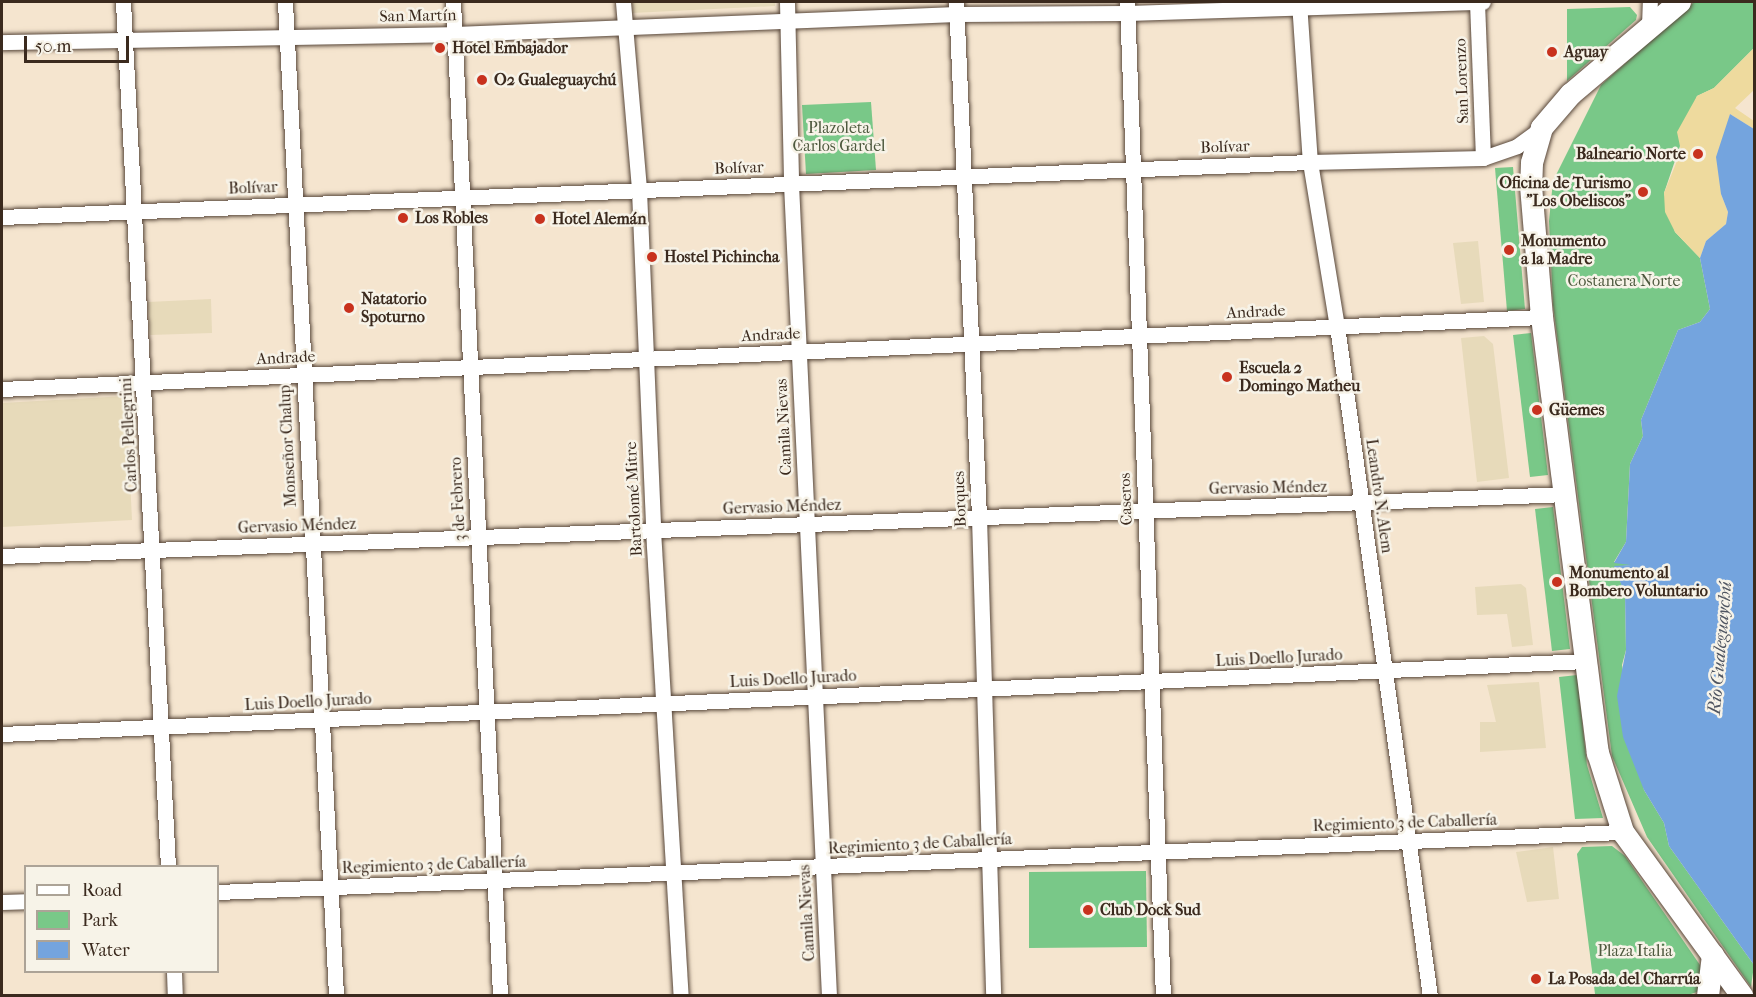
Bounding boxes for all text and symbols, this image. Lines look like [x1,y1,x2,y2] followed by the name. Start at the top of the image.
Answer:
[379,6,457,26] street label: San Martín
[27,24,132,62] scale bar
[35,36,71,57] text: 50 m
[452,38,568,58] place label: Hotel Embajador
[1451,38,1473,124] street label: San Lorenzo
[433,41,447,55] marker: Hotel Embajador
[1564,42,1608,62] place label: Aguay
[1545,45,1559,59] marker: Aguay
[494,70,616,90] place label: O2 Gualeguaychú
[475,73,489,87] marker: O2 Gualeguaychú
[793,118,885,156] park label: Plazoleta Carlos Gardel
[1200,137,1250,157] street label: Bolívar
[1576,144,1686,164] place label: Balneario Norte
[1691,147,1705,161] marker: Balneario Norte
[714,158,764,178] street label: Bolívar
[1499,173,1631,211] place label: Oficina de Turismo "Los Obeliscos"
[228,178,278,198] street label: Bolívar
[1636,185,1650,199] marker: Oficina de Turismo "Los Obeliscos"
[415,208,488,228] place label: Los Robles
[552,209,646,229] place label: Hotel Alemán
[396,211,410,225] marker: Los Robles
[533,212,547,226] marker: Hotel Alemán
[1521,231,1606,269] place label: Monumento a la Madre
[1502,243,1516,257] marker: Monumento a la Madre
[664,247,779,267] place label: Hostel Pichincha
[645,250,659,264] marker: Hostel Pichincha
[1567,271,1681,291] park label: Costanera Norte
[361,289,427,327] place label: Natatorio Spoturno
[342,301,356,315] marker: Natatorio Spoturno
[1226,301,1286,323] street label: Andrade
[741,324,801,346] street label: Andrade
[256,347,316,369] street label: Andrade
[1239,358,1360,396] place label: Escuela 2 Domingo Matheu
[1220,370,1234,384] marker: Escuela 2 Domingo Matheu
[116,377,142,493] street label: Carlos Pellegrini
[772,378,796,476] street label: Camila Nievas
[275,384,301,508] street label: Monseñor Chalup
[1549,400,1604,420] place label: Güemes
[1530,403,1544,417] marker: Güemes
[1361,438,1397,554] street label: Leandro N. Alem
[621,441,647,557] street label: Bartolomé Mitre
[446,456,470,542] street label: 3 de Febrero
[949,471,971,527] street label: Borques
[1115,472,1137,526] street label: Caseros
[1209,477,1327,499] street label: Gervasio Méndez
[722,495,842,519] street label: Gervasio Méndez
[237,514,357,538] street label: Gervasio Méndez
[1569,563,1708,601] place label: Monumento al Bombero Voluntario
[1550,575,1564,589] marker: Monumento al Bombero Voluntario
[1704,581,1738,715] water label: Río Gualeguaychú
[1215,645,1343,671] street label: Luis Doello Jurado
[729,666,857,692] street label: Luis Doello Jurado
[244,689,372,715] street label: Luis Doello Jurado
[1312,810,1498,836] street label: Regimiento 3 de Caballería
[827,830,1013,858] street label: Regimiento 3 de Caballería
[341,852,527,878] street label: Regimiento 3 de Caballería
[795,864,819,962] street label: Camila Nievas
[24,865,219,973] legend
[82,880,122,901] text: Road
[1100,900,1201,920] place label: Club Dock Sud
[1081,903,1095,917] marker: Club Dock Sud
[82,910,118,931] text: Park
[82,940,130,961] text: Water
[1597,941,1673,961] park label: Plaza Italia
[1548,969,1700,989] place label: La Posada del Charrúa
[1529,972,1543,986] marker: La Posada del Charrúa

